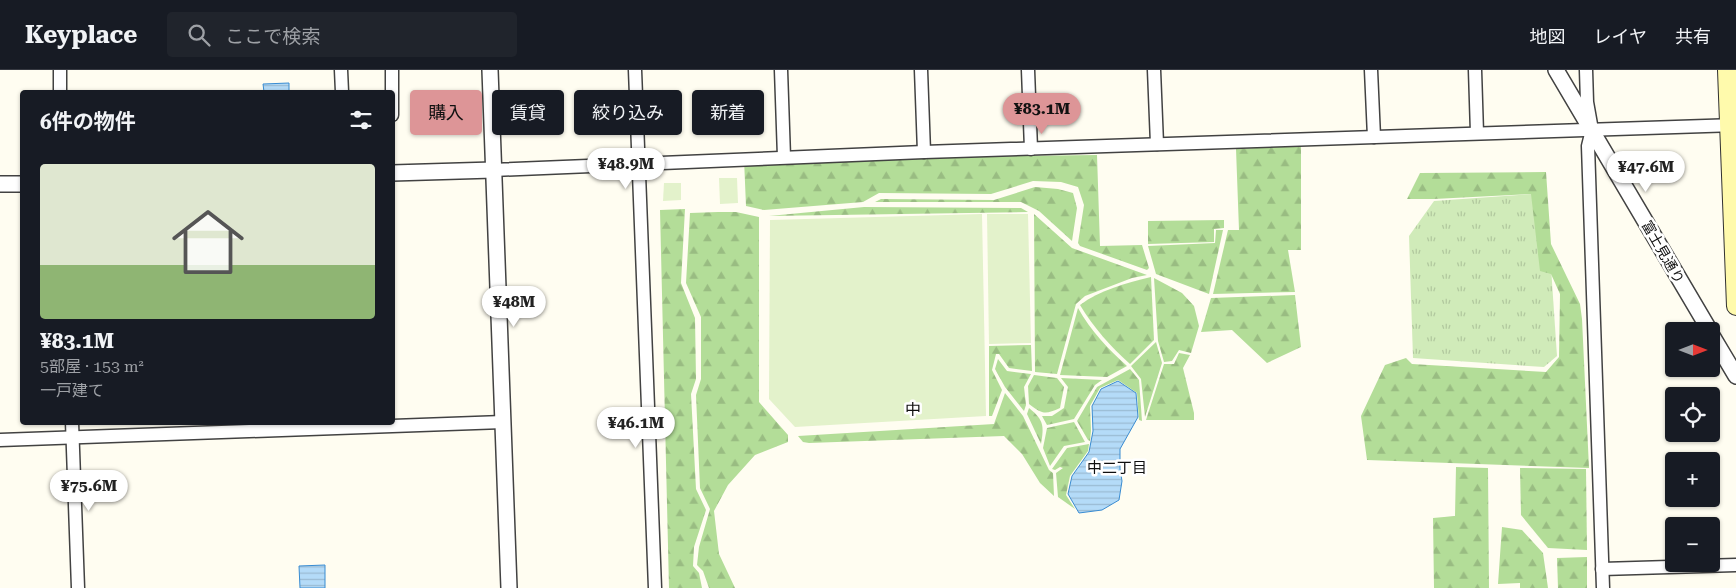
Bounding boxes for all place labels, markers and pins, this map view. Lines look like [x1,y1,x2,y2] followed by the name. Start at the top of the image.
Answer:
[1001,92,1083,135] pin: ¥83.1M
[585,148,667,190] pin: ¥48.9M
[1605,150,1687,193] pin: ¥47.6M
[484,286,544,328] pin: ¥48M
[595,406,677,449] pin: ¥46.1M
[48,470,130,512] pin: ¥75.6M

